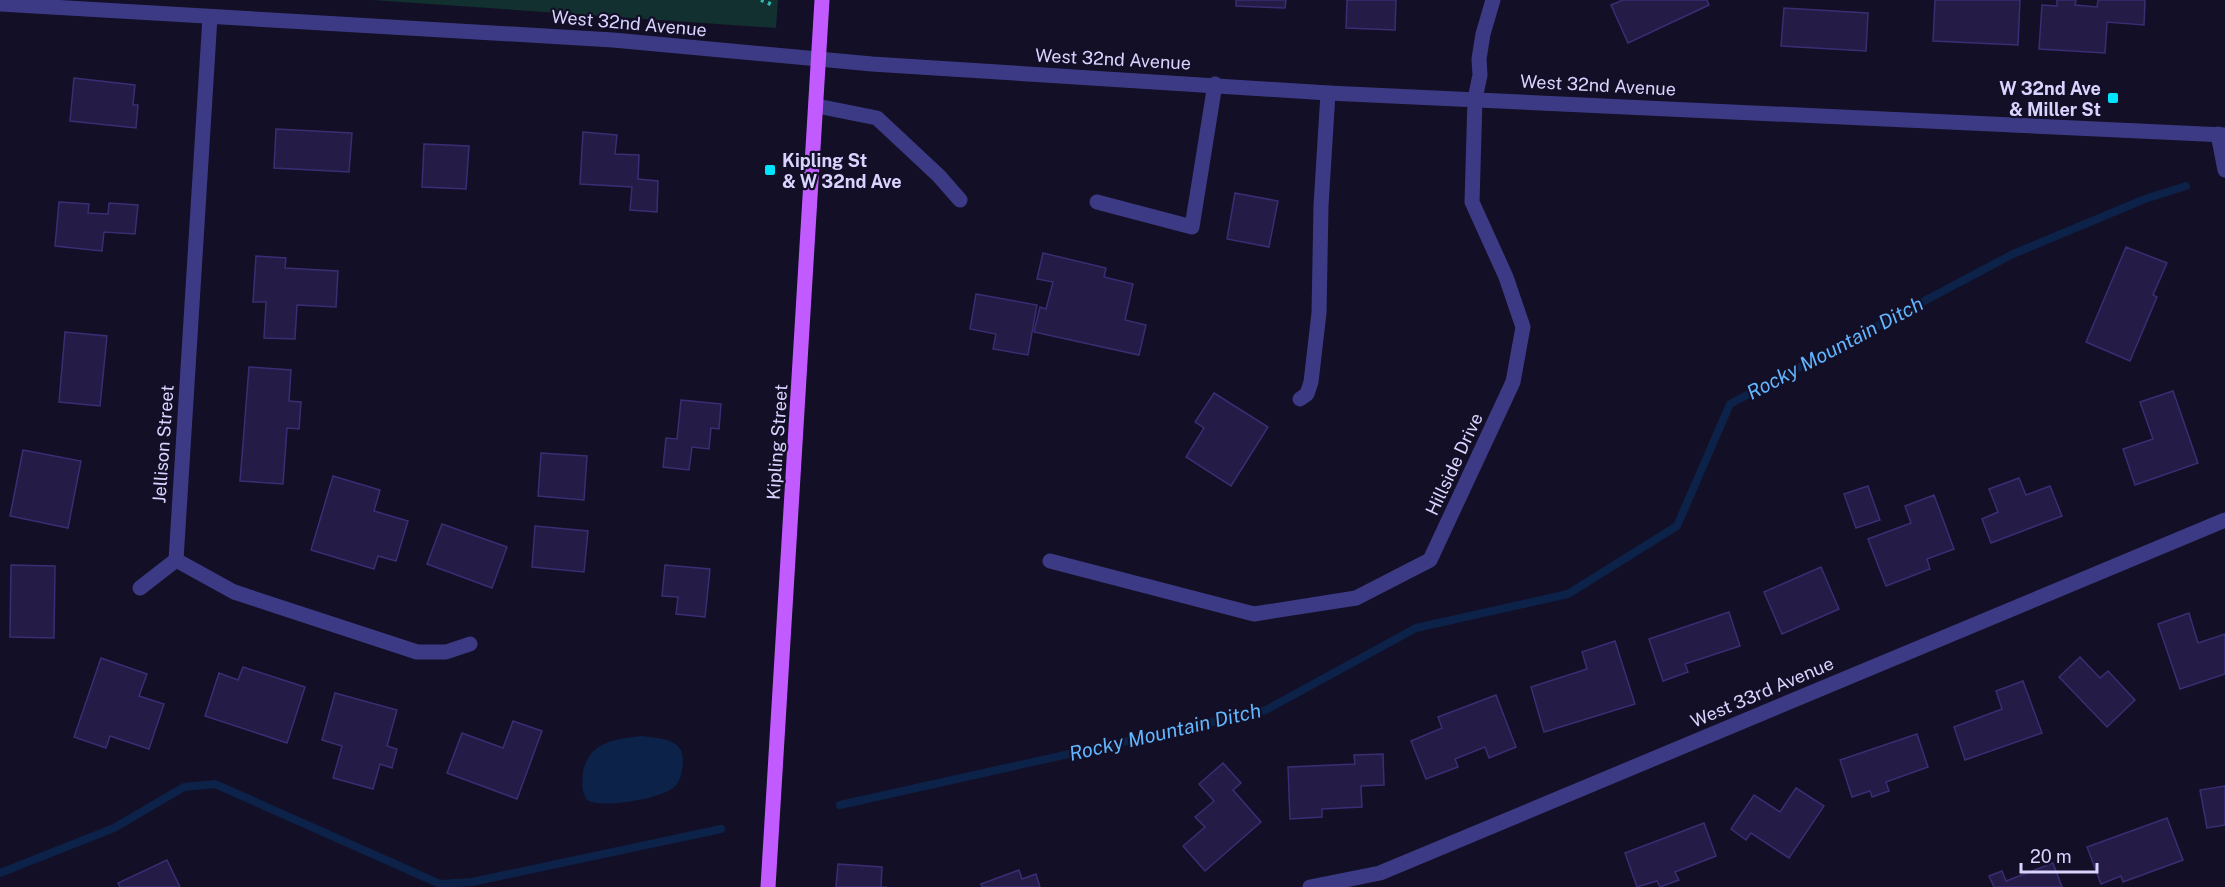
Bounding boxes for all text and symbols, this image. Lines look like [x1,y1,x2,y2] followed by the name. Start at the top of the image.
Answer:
[550,6,708,40] street label: West 32nd Avenue
[1034,44,1192,74] street label: West 32nd Avenue
[1519,70,1677,100] street label: West 32nd Avenue
[1999,78,2101,120] place label: W 32nd Ave & Miller St
[2106,91,2120,105] marker: W 32nd Ave & Miller St
[782,150,902,192] place label: Kipling St & W 32nd Ave
[763,163,777,177] marker: Kipling St & W 32nd Ave
[1743,291,1927,405] water label: Rocky Mountain Ditch
[762,383,792,501] street label: Kipling Street
[148,384,178,504] street label: Jellison Street
[1421,409,1487,519] street label: Hillside Drive
[1687,652,1837,732] street label: West 33rd Avenue
[1067,698,1263,766] water label: Rocky Mountain Ditch
[2021,836,2098,874] scale bar
[2030,846,2072,867] text: 20 m

